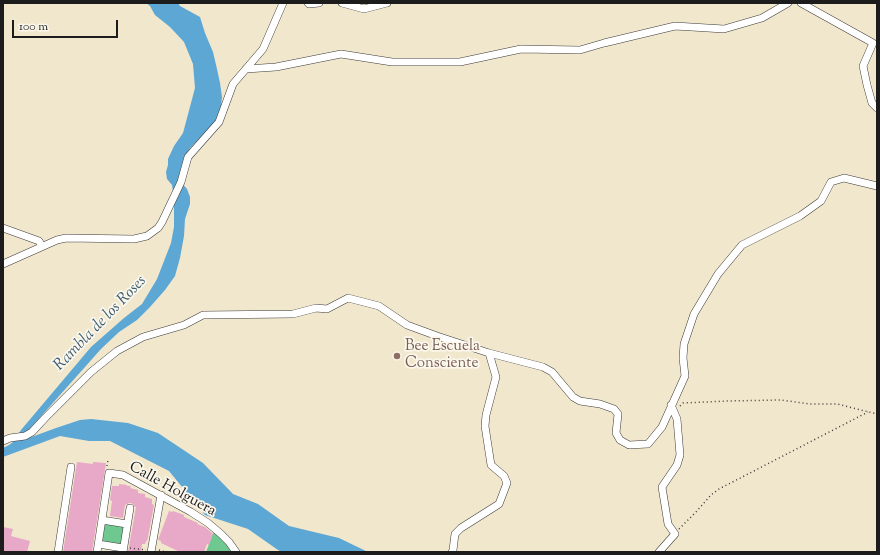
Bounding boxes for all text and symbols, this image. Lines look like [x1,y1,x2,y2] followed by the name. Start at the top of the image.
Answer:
[14,12,120,38] scale bar
[19,18,48,36] text: 100 m
[51,272,151,376] water label: Rambla de los Roses
[405,338,480,373] place label: Bee Escuela Consciente
[392,351,402,361] marker: Bee Escuela Consciente
[125,459,219,521] street label: Calle Holguera

